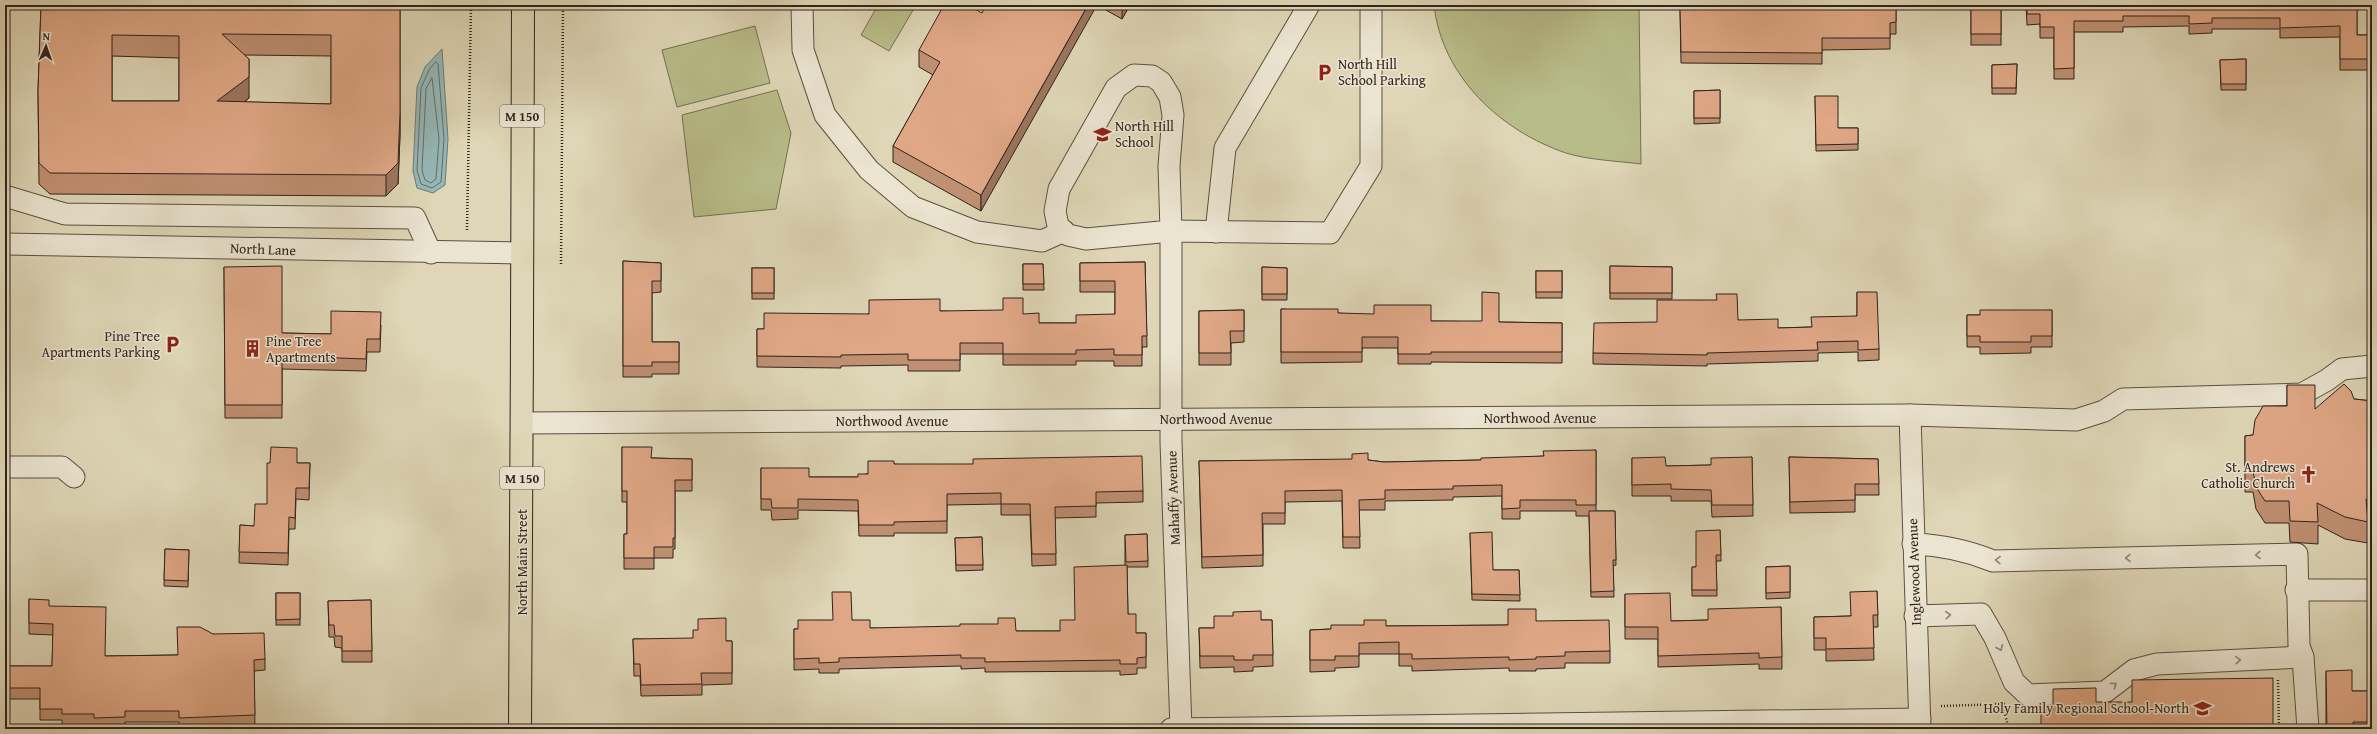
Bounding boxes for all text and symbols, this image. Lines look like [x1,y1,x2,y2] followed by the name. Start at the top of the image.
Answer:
[26,26,66,66] north arrow
[42,28,51,44] text: N
[1338,54,1426,90] place label: North Hill School Parking
[1315,62,1335,82] parking icon: North Hill School Parking
[500,105,544,127] road number: M 150
[1115,116,1174,152] place label: North Hill School
[1092,124,1112,144] school or university icon: North Hill School
[230,238,297,260] street label: North Lane
[41,326,160,362] place label: Pine Tree Apartments Parking
[266,331,336,367] place label: Pine Tree Apartments
[163,334,183,354] parking icon: Pine Tree Apartments Parking
[243,339,263,359] building icon: Pine Tree Apartments
[1484,408,1597,428] street label: Northwood Avenue
[1160,409,1273,429] street label: Northwood Avenue
[836,411,949,431] street label: Northwood Avenue
[1161,450,1185,546] street label: Mahaffy Avenue
[2201,457,2295,493] place label: St. Andrews Catholic Church
[2298,465,2318,485] church icon: St. Andrews Catholic Church
[500,467,544,489] road number: M 150
[512,509,532,615] street label: North Main Street
[1902,518,1926,626] street label: Inglewood Avenue
[2255,550,2261,559] one-way arrow
[2125,553,2131,562] one-way arrow
[1995,556,2001,565] one-way arrow
[1945,611,1951,620] one-way arrow
[1995,645,2003,652] one-way arrow
[2235,656,2241,665] one-way arrow
[2110,683,2117,690] one-way arrow
[1984,698,2189,718] place label: Holy Family Regional School-North
[2192,698,2212,718] school or university icon: Holy Family Regional School-North

